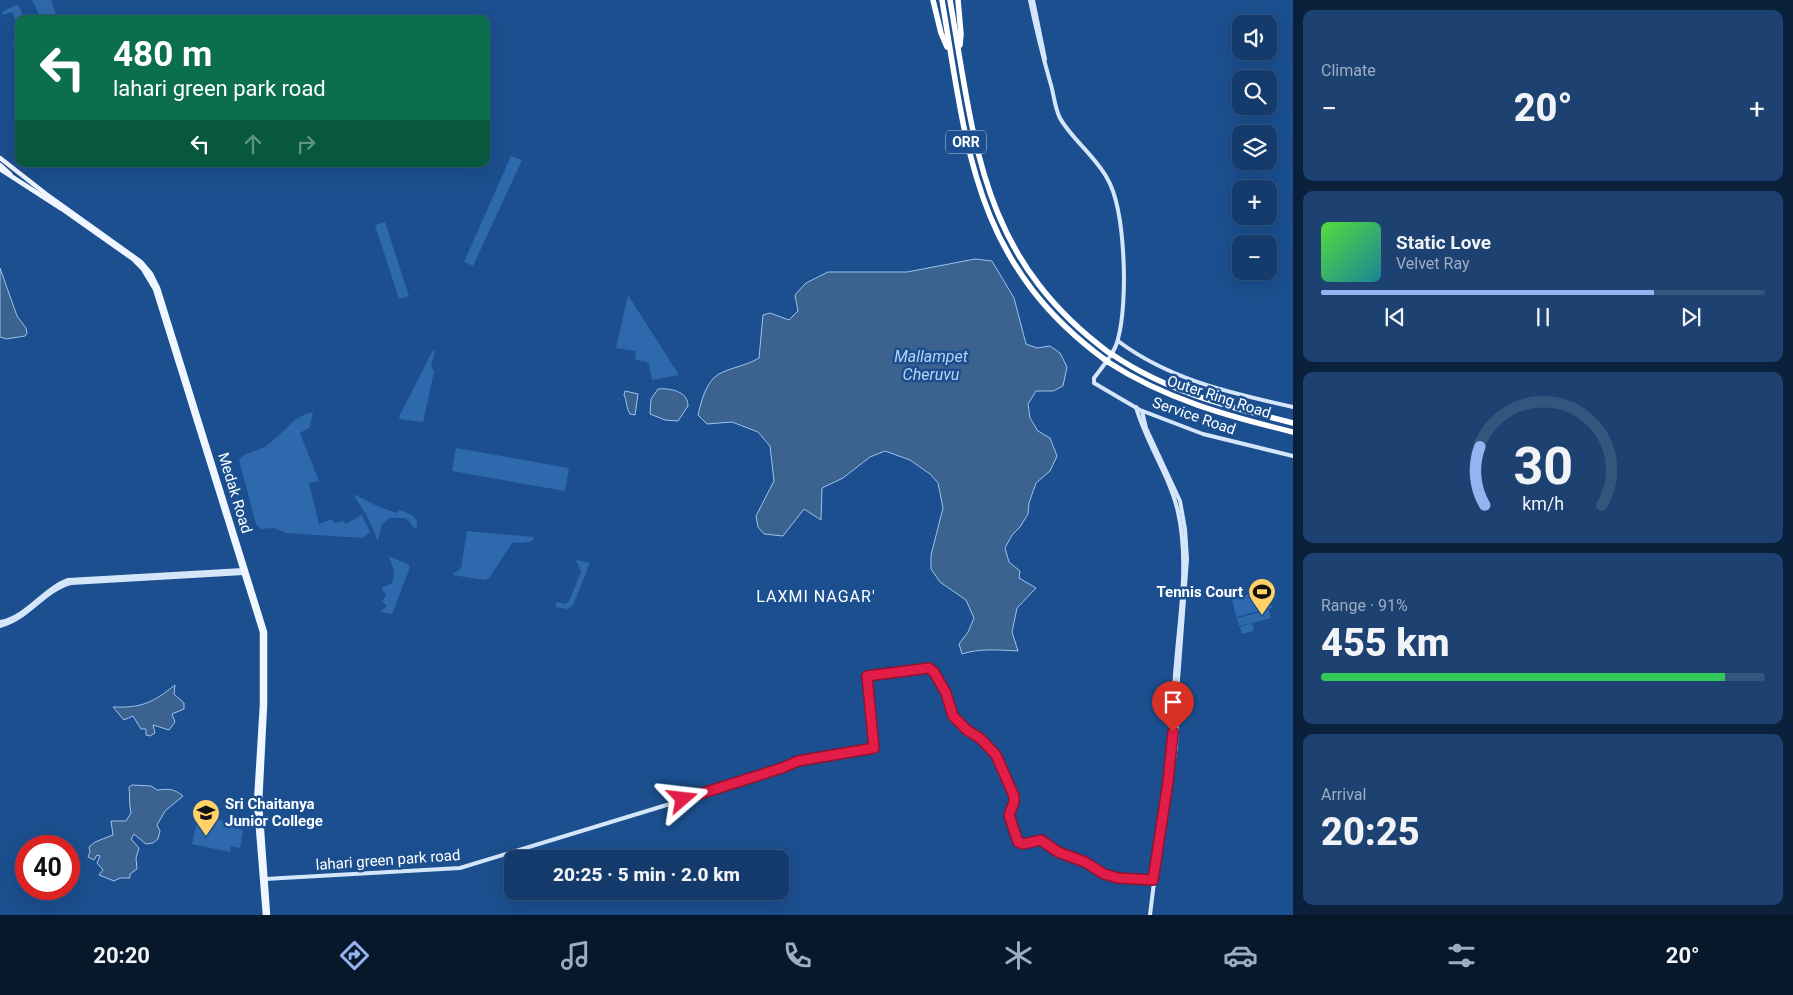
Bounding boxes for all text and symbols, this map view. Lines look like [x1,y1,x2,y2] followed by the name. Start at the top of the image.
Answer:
[1232,15,1277,280] map controls
[1232,15,1277,60] button: sound
[113,34,212,75] text: 480 m
[30,35,95,100] icon: left
[1321,61,1376,80] text: Climate
[1232,70,1277,115] button: search
[113,76,326,101] text: lahari green park road
[1514,86,1572,130] text: 20°
[1321,92,1337,125] text: −
[1749,92,1765,125] text: +
[1232,125,1277,170] button: layers
[186,130,214,158] icon: left
[239,130,267,158] icon: ahead
[292,130,320,158] icon: right
[946,130,986,154] road number: ORR
[1232,180,1277,225] button: +
[1396,231,1491,254] text: Static Love
[1232,235,1277,280] button: −
[1396,254,1470,273] text: Velvet Ray
[1381,303,1409,331] icon: previous
[1529,303,1557,331] icon: pause
[1677,303,1705,331] icon: next
[894,347,969,384] water label: Mallampet Cheruvu
[1165,372,1273,422] street label: Outer Ring Road
[1150,393,1238,439] street label: Service Road
[1513,436,1573,497] text: 30
[214,450,256,536] street label: Medak Road
[1522,493,1564,514] text: km/h
[1247,577,1277,616] sports icon: Tennis Court
[1156,583,1243,601] place label: Tennis Court
[756,587,876,606] district label: LAXMI NAGAR'
[1321,596,1408,615] text: Range · 91%
[1321,621,1450,665] text: 455 km
[1152,681,1194,732] pin
[1159,688,1187,716] icon: arrive
[656,772,708,824] position arrow
[1321,785,1366,804] text: Arrival
[225,795,323,830] place label: Sri Chaitanya Junior College
[191,798,221,837] school or university icon: Sri Chaitanya Junior College
[1321,810,1420,854] text: 20:25
[15,835,80,900] speed limit sign: 40
[315,846,461,874] street label: lahari green park road
[553,863,740,886] text: 20:25 · 5 min · 2.0 km
[337,938,372,973] icon: directions
[558,938,593,973] icon: music
[780,938,815,973] icon: phone
[1001,938,1036,973] icon: climate
[1223,938,1258,973] icon: car
[1444,938,1479,973] icon: filters
[93,943,150,968] text: 20:20
[1666,943,1700,968] text: 20°

